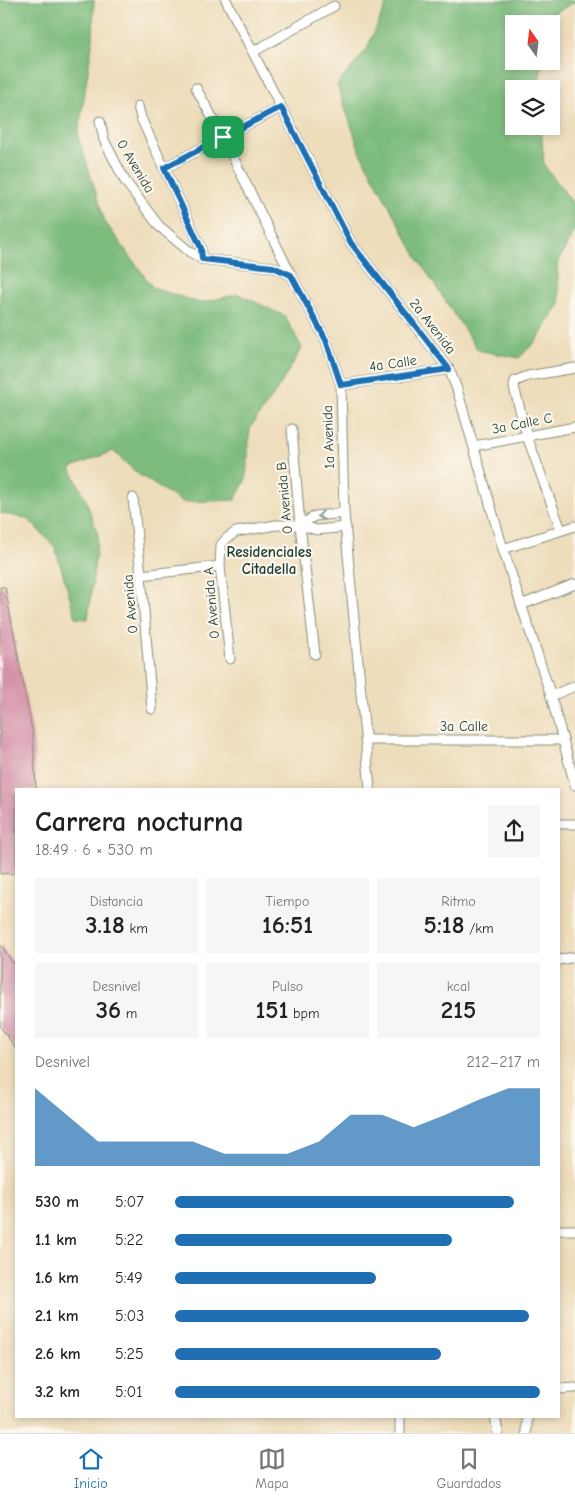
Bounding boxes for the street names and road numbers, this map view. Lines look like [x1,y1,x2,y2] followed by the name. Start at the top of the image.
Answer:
[113,136,158,196] street label: 0 Avenida
[406,295,459,357] street label: 2a Avenida
[368,352,418,375] street label: 4a Calle
[319,405,338,469] street label: 1a Avenida
[490,409,554,438] street label: 3a Calle C
[273,461,296,535] street label: 0 Avenida B
[200,566,223,640] street label: 0 Avenida A
[119,574,142,634] street label: 0 Avenida
[440,718,488,735] street label: 3a Calle

